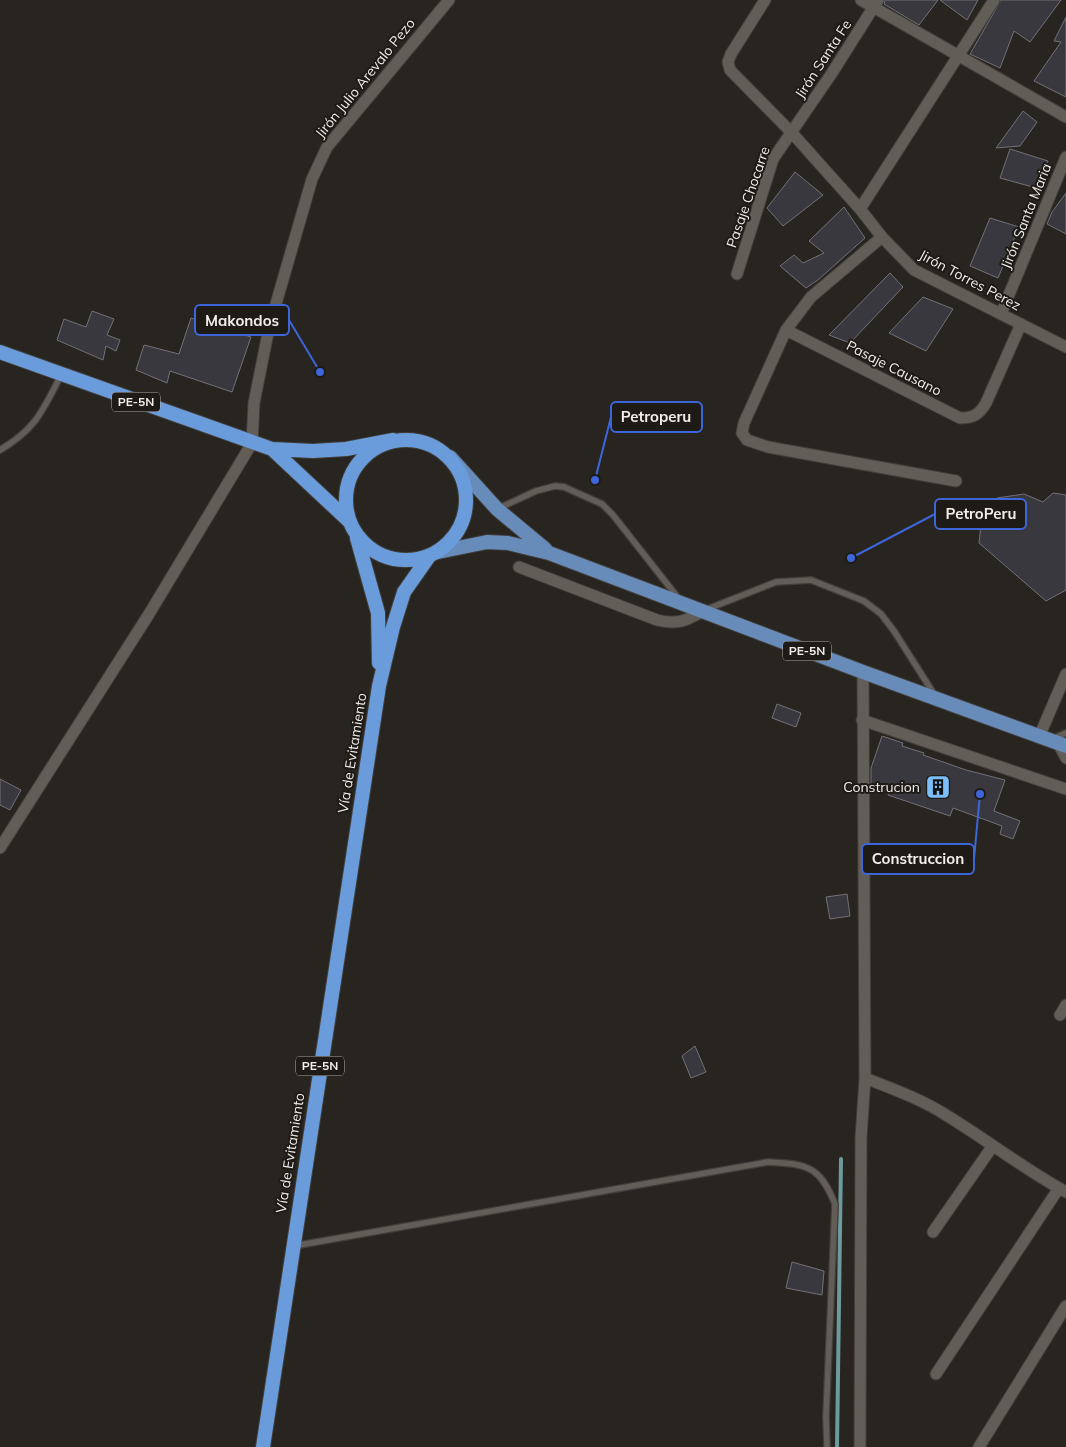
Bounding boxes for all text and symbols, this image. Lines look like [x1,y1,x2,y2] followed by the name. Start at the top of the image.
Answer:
[311,15,419,141] street label: Jirón Julio Arevalo Pezo
[791,16,855,102] street label: Jirón Santa Fe
[722,144,774,250] street label: Pasaje Chocarre
[997,161,1055,271] street label: Jirón Santa Maria
[916,246,1024,314] street label: Jirón Torres Perez
[195,305,289,335] callout: Makondos
[205,311,279,330] text: Makondos
[843,336,945,400] street label: Pasaje Causano
[112,392,160,412] road number: PE-5N
[611,402,702,432] callout: Petroperu
[621,407,691,426] text: Petroperu
[935,499,1026,529] callout: PetroPeru
[946,504,1016,523] text: PetroPeru
[783,641,831,660] road number: PE-5N
[334,692,370,814] street label: Vía de Evitamiento
[925,774,951,800] building icon: Construcion
[843,778,920,796] place label: Construcion
[862,844,974,874] callout: Construccion
[872,849,964,868] text: Construccion
[296,1056,344,1076] road number: PE-5N
[272,1092,308,1214] street label: Vía de Evitamiento

